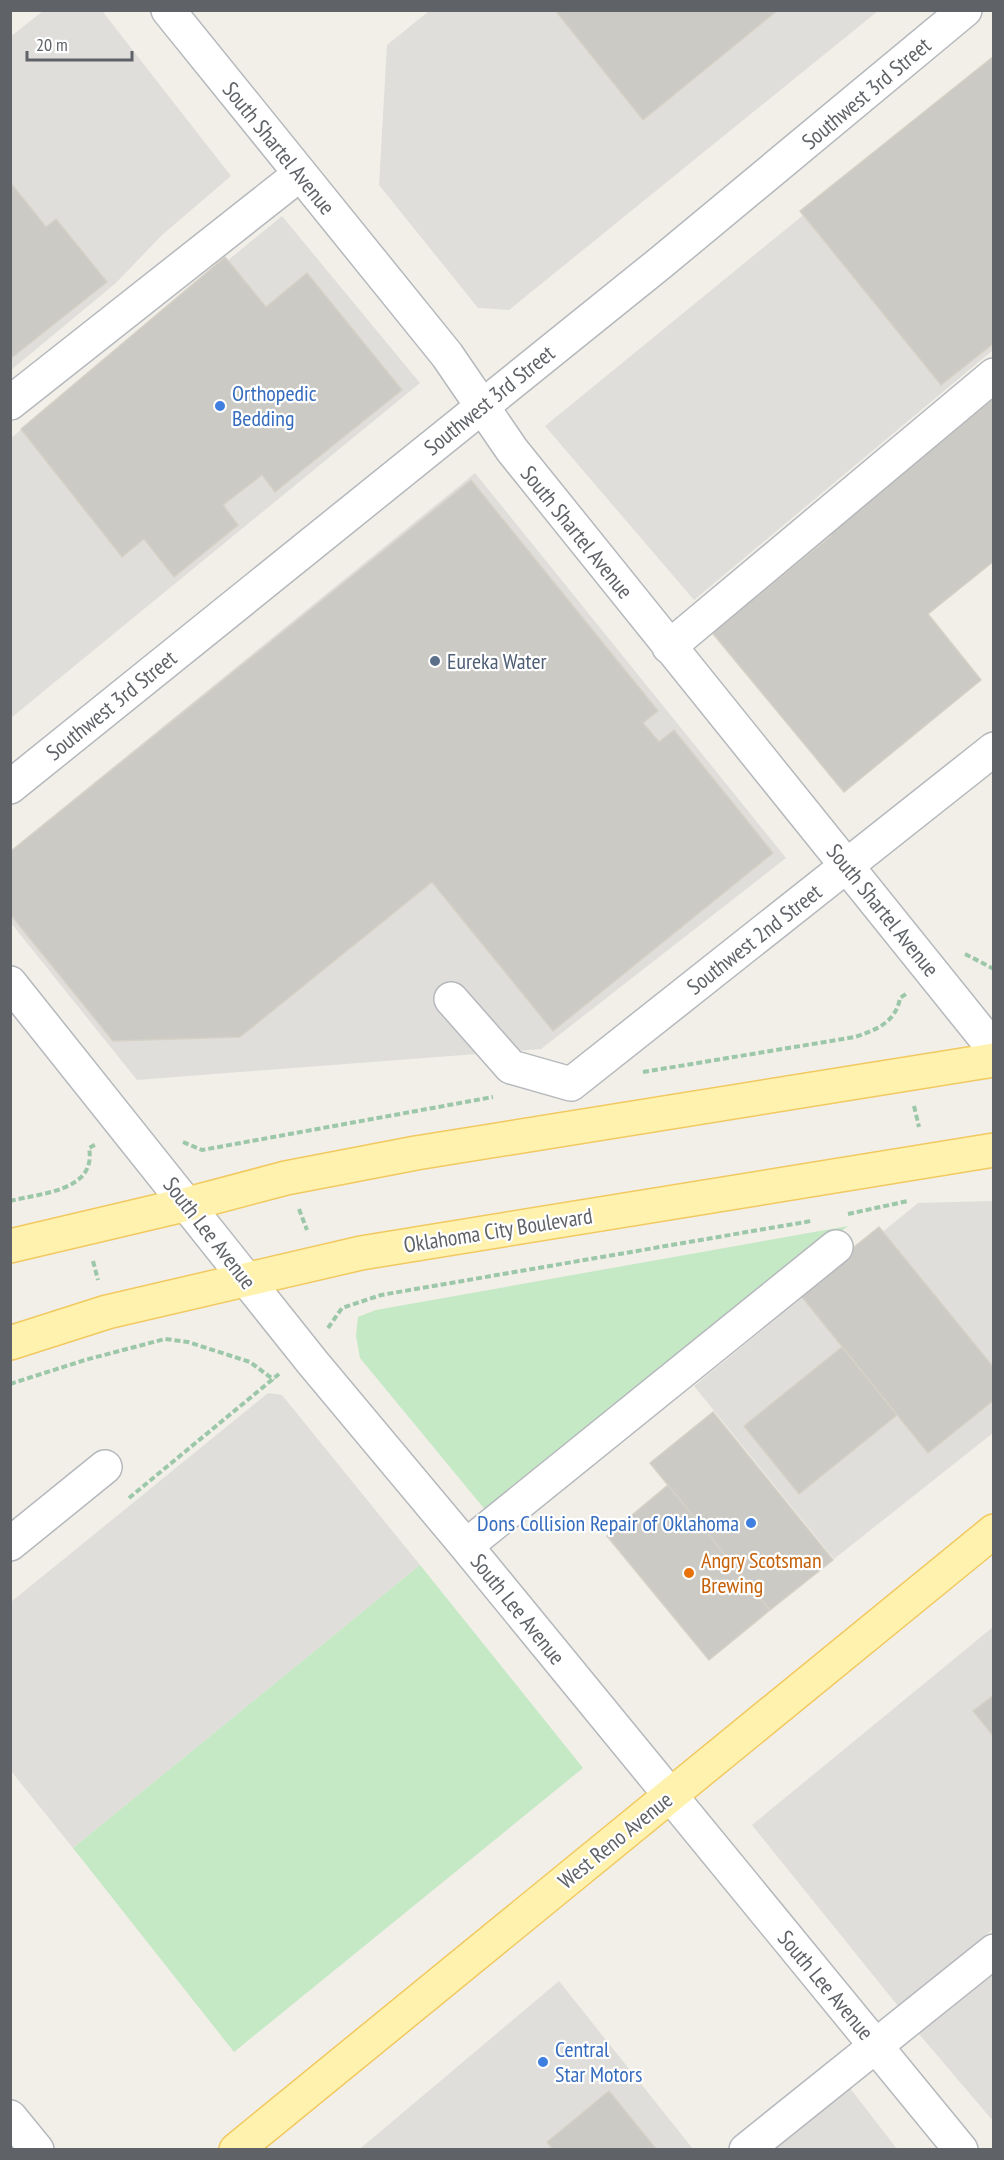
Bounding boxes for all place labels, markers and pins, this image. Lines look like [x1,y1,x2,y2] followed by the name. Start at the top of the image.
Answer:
[232,379,317,432] place label: Orthopedic Bedding
[213,399,227,413] marker: Orthopedic Bedding
[447,647,547,675] place label: Eureka Water
[428,654,442,668] marker: Eureka Water
[477,1509,739,1537] place label: Dons Collision Repair of Oklahoma
[744,1516,758,1530] marker: Dons Collision Repair of Oklahoma
[701,1546,822,1599] place label: Angry Scotsman Brewing
[682,1566,696,1580] marker: Angry Scotsman Brewing
[555,2035,642,2088] place label: Central Star Motors
[536,2055,550,2069] marker: Central Star Motors

